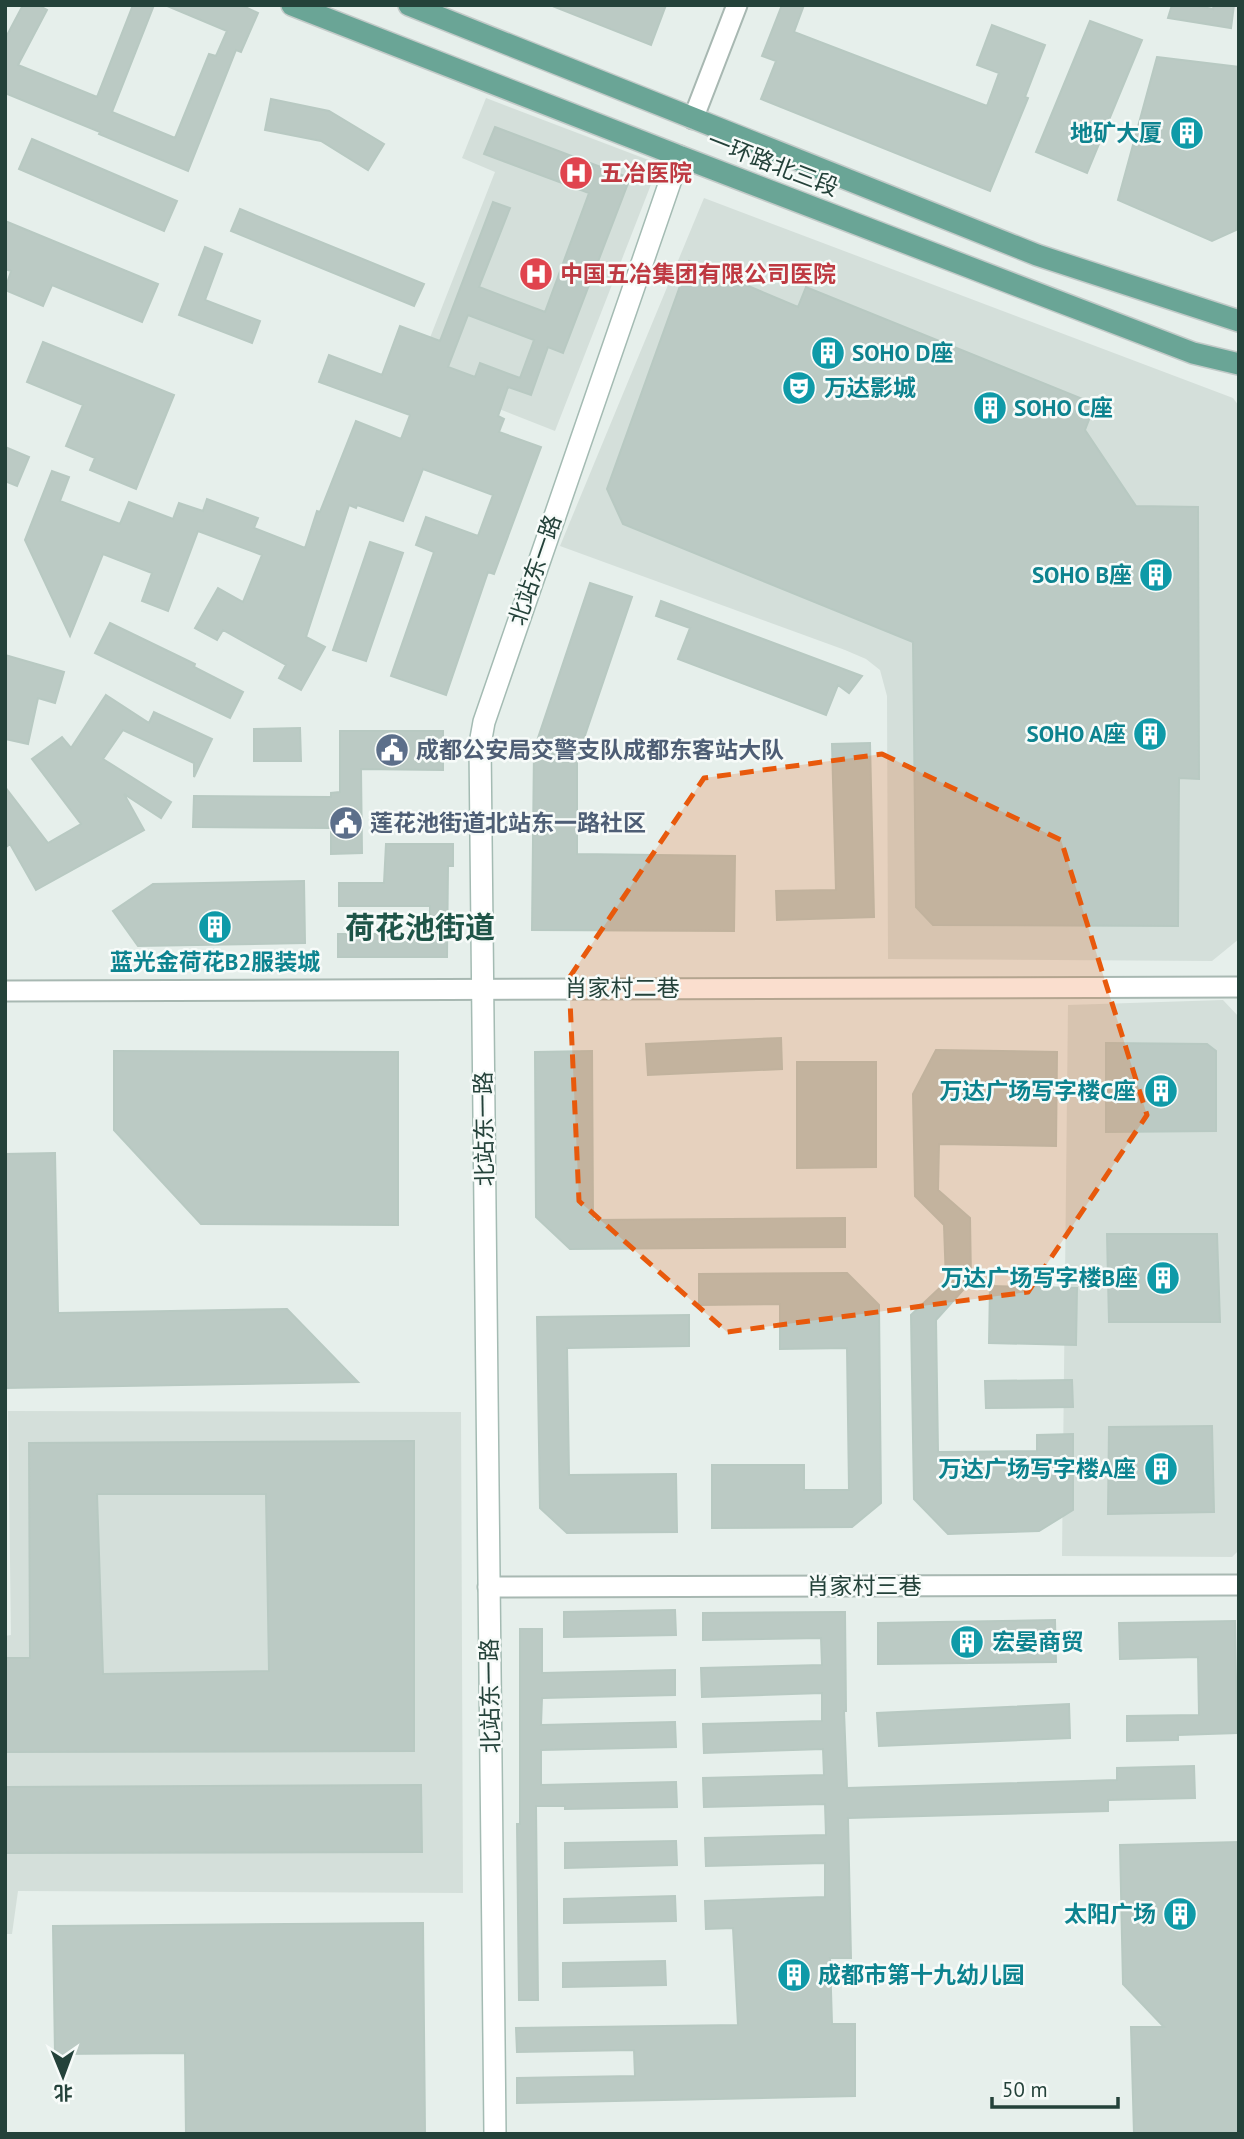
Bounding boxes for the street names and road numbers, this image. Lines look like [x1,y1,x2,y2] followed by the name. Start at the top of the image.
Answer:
[704,125,843,202] street label: 一环路北三段
[502,511,567,629] street label: 北站东一路
[565,973,680,1002] street label: 肖家村二巷
[468,1071,499,1187] street label: 北站东一路
[807,1571,922,1600] street label: 肖家村三巷
[474,1638,505,1754] street label: 北站东一路

